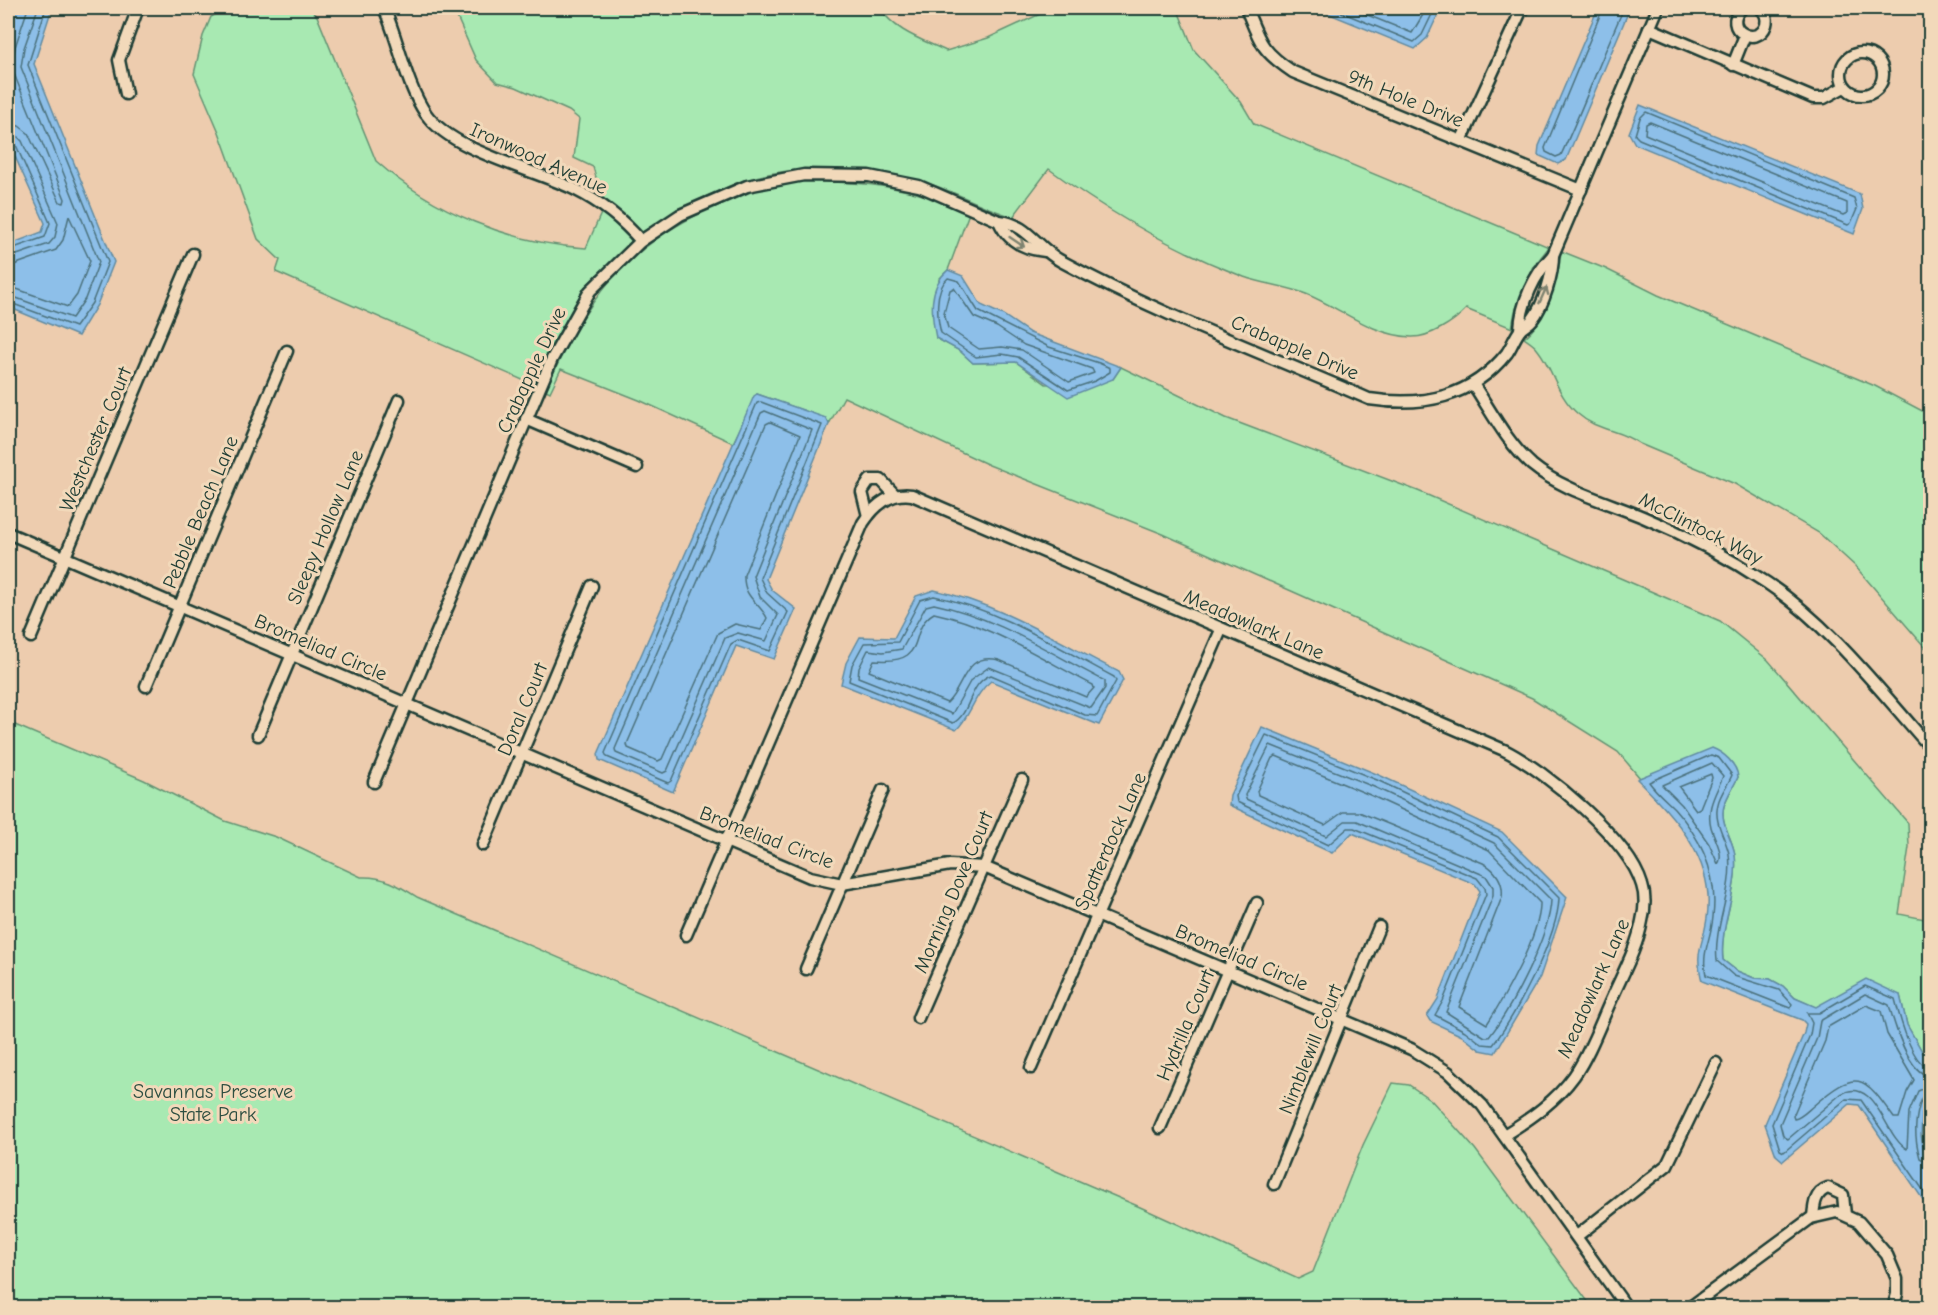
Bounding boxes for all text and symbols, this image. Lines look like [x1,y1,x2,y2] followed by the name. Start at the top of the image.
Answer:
[1345,65,1467,132] street label: 9th Hole Drive
[467,118,611,199] street label: Ironwood Avenue
[1009,236,1025,248] one-way arrow
[1538,287,1549,305] one-way arrow
[492,303,571,437] street label: Crabapple Drive
[1227,310,1362,385] street label: Crabapple Drive
[55,362,137,515] street label: Westchester Court
[158,432,243,592] street label: Pebble Beach Lane
[283,447,368,608] street label: Sleepy Hollow Lane
[1635,487,1766,570] street label: McClintock Way
[1180,585,1327,664] street label: Meadowlark Lane
[251,609,391,686] street label: Bromeliad Circle
[493,658,553,759] street label: Doral Court
[1070,769,1151,914] street label: Spatterdock Lane
[696,801,837,874] street label: Bromeliad Circle
[909,807,998,977] street label: Morning Dove Court
[1552,915,1634,1061] street label: Meadowlark Lane
[1172,919,1312,996] street label: Bromeliad Circle
[1152,965,1220,1084] street label: Hydrilla Court
[1274,980,1347,1117] street label: Nimblewill Court
[133,1080,293,1126] park label: Savannas Preserve State Park

